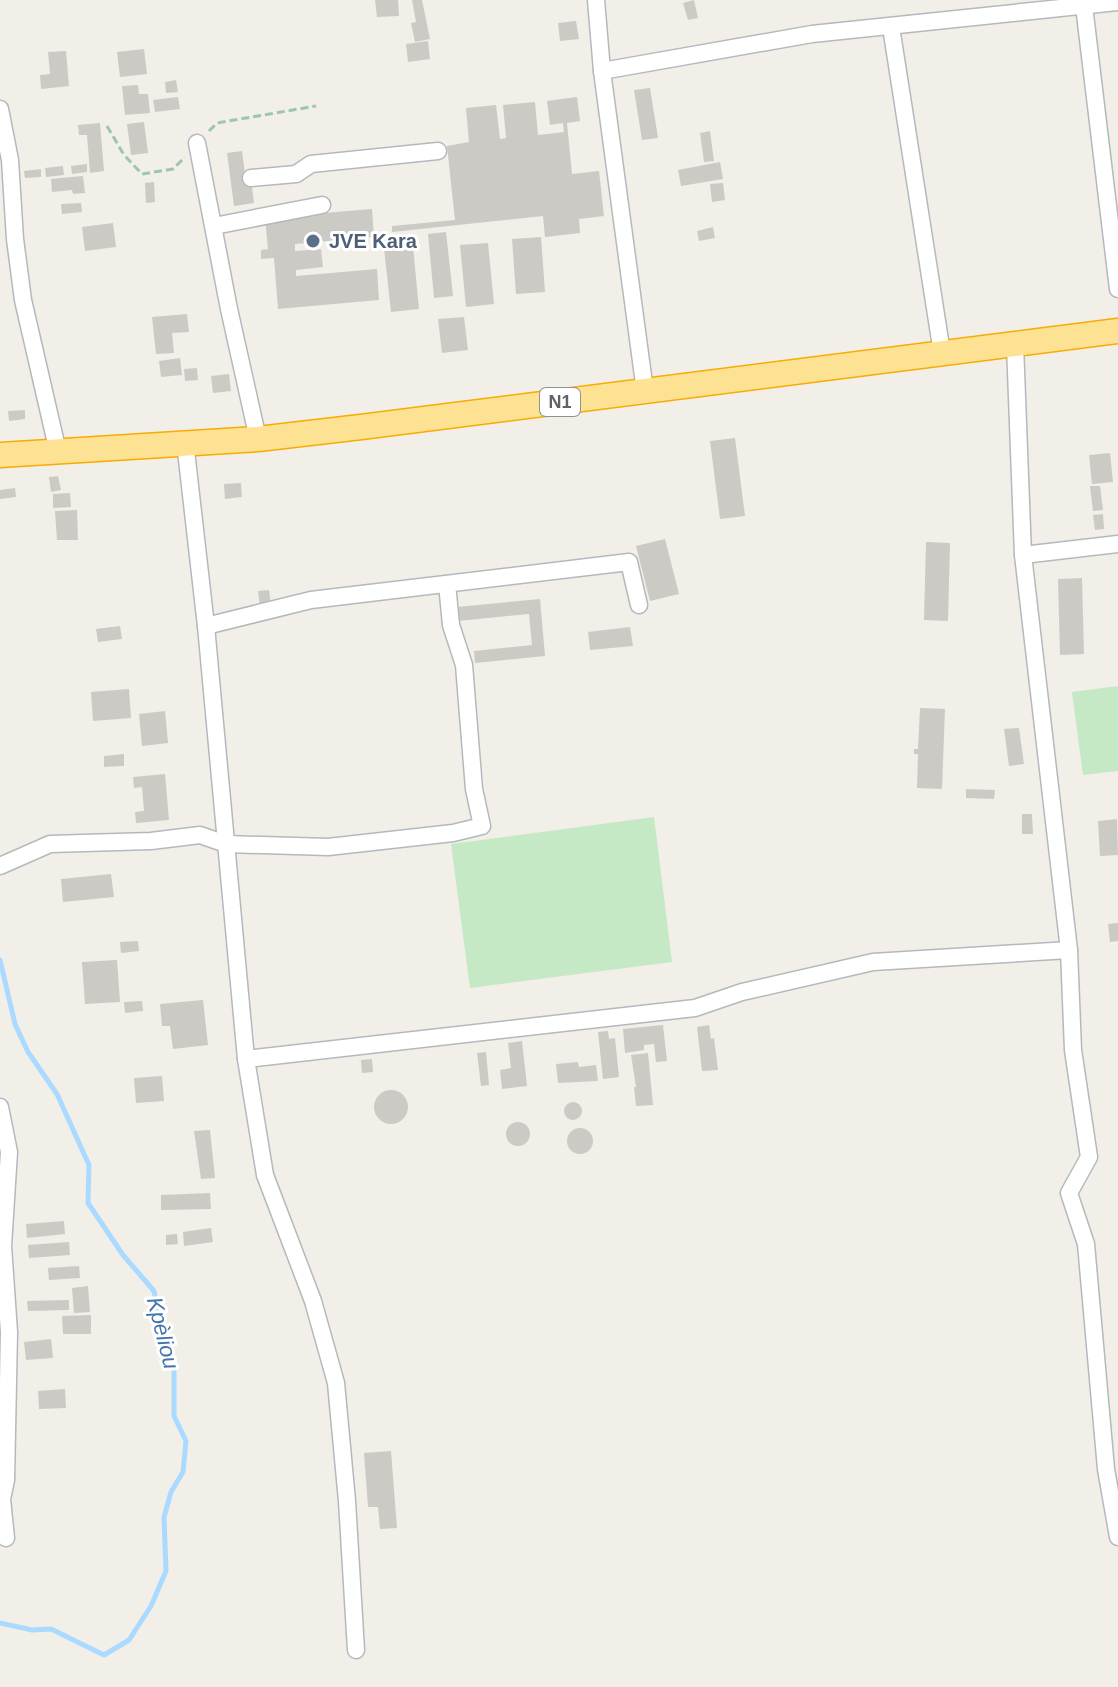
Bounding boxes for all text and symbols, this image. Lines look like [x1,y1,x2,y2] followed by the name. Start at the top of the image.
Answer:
[329,230,418,252] place label: JVE Kara
[304,232,322,250] marker: JVE Kara
[540,388,580,416] road number: N1
[142,1294,184,1372] water label: Kpèliou

